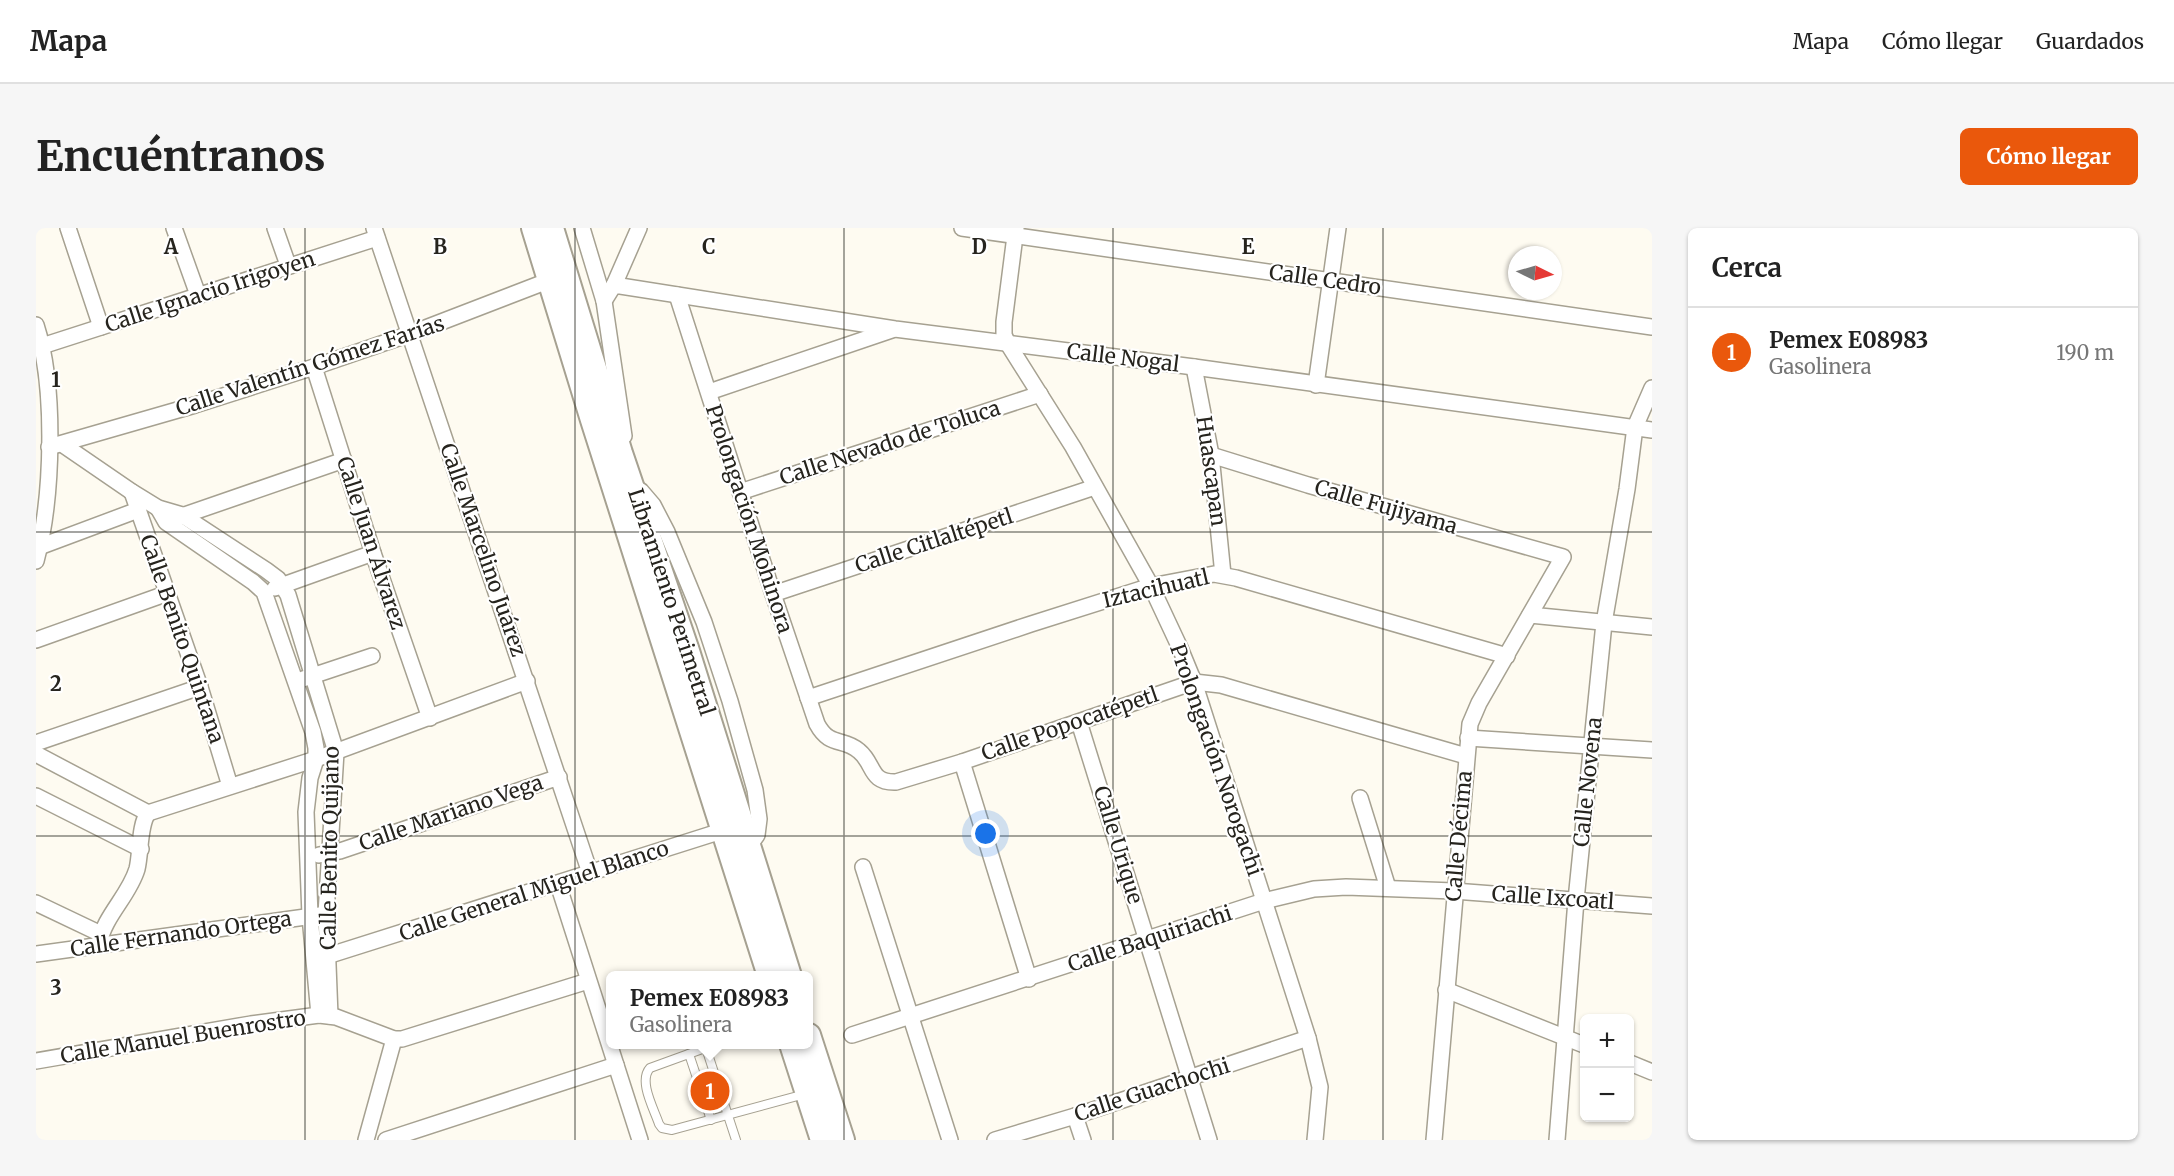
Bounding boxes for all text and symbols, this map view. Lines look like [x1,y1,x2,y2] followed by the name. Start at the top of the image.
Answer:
[30,23,107,59] text: Mapa
[1793,28,1849,55] text: Mapa
[1882,28,2003,55] text: Cómo llegar
[2036,28,2144,55] text: Guardados
[1960,128,2138,185] button: Cómo llegar
[36,130,325,182] text: Encuéntranos
[163,234,179,259] text: A
[433,234,447,259] text: B
[702,234,716,259] text: C
[971,234,987,259] text: D
[1241,234,1255,259] text: E
[101,245,318,338] street label: Calle Ignacio Irigoyen
[1508,246,1562,300] north arrow
[1712,251,1782,284] text: Cerca
[1267,258,1383,301] street label: Calle Cedro
[172,309,448,422] street label: Calle Valentín Gómez Farías
[1769,326,1928,354] text: Pemex E08983
[1065,337,1181,378] street label: Calle Nogal
[1727,340,1736,365] text: 1
[2056,340,2114,365] text: 190 m
[1769,354,1871,379] text: Gasolinera
[51,367,61,392] text: 1
[776,394,1004,491] street label: Calle Nevado de Toluca
[700,401,799,637] street label: Prolongación Mohinora
[1190,414,1233,528] street label: Huascapan
[434,440,533,660] street label: Calle Marcelino Juárez
[331,453,413,633] street label: Calle Juan Álvarez
[1312,473,1461,540] street label: Calle Fujiyama
[622,485,721,719] street label: Libramiento Perimetral
[852,502,1017,579] street label: Calle Citlaltépetl
[134,531,231,747] street label: Calle Benito Quintana
[1100,563,1212,614] street label: Iztacihuatl
[1164,640,1269,880] street label: Prolongación Norogachi
[50,671,62,696] text: 2
[978,680,1162,766] street label: Calle Popocatépetl
[1567,716,1608,848] street label: Calle Novena
[314,746,345,950] street label: Calle Benito Quijano
[355,768,546,857] street label: Calle Mariano Vega
[1439,769,1478,903] street label: Calle Décima
[1088,783,1149,907] street label: Calle Urique
[971,819,1000,848] your location
[396,834,672,947] street label: Calle General Miguel Blanco
[1491,880,1616,915] street label: Calle Ixcoatl
[1064,899,1236,978] street label: Calle Baquiriachi
[69,905,293,962] street label: Calle Fernando Ortega
[606,971,813,1049] popup
[50,975,62,1000] text: 3
[630,984,789,1012] text: Pemex E08983
[58,1004,307,1069] street label: Calle Manuel Buenrostro
[630,1012,732,1037] text: Gasolinera
[1580,1014,1634,1122] map controls
[1580,1014,1634,1068] button: +
[1071,1052,1233,1127] street label: Calle Guachochi
[690,1068,730,1114] pin: 1
[1580,1068,1634,1122] button: −

